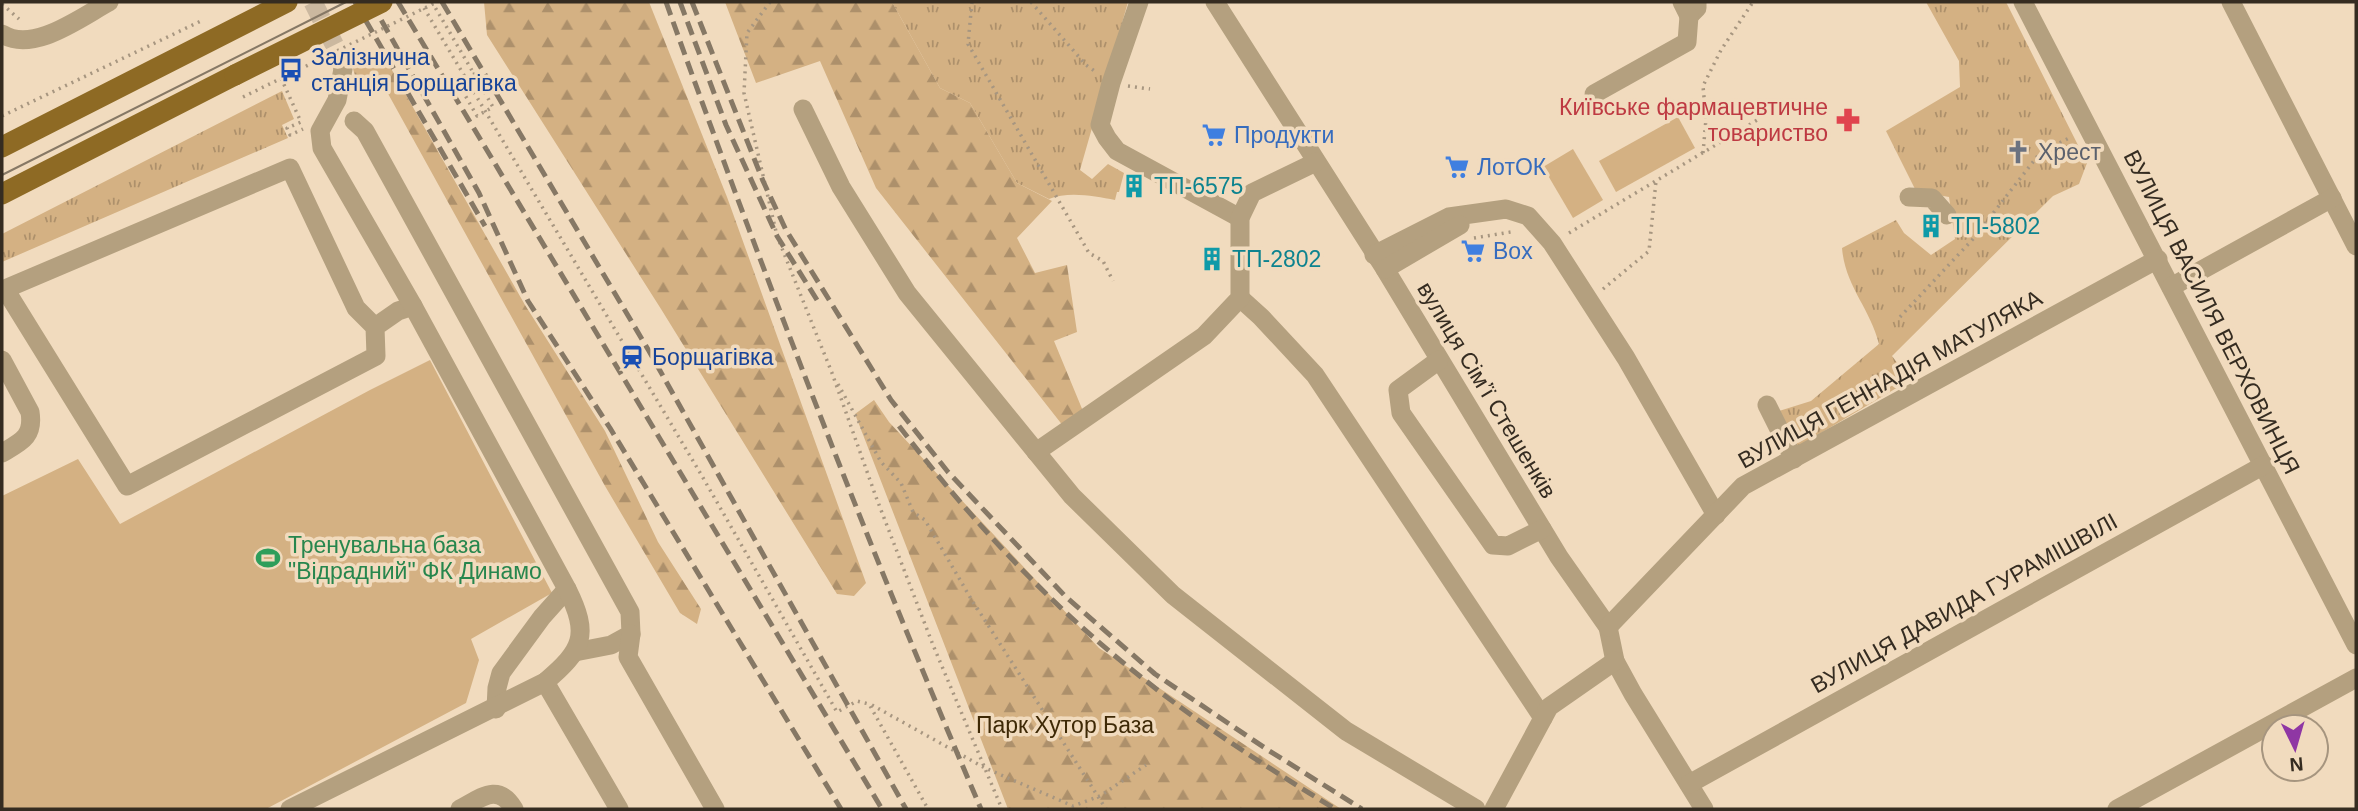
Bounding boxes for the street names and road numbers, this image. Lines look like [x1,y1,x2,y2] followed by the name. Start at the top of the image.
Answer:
[2119,146,2305,478] street label: ВУЛИЦЯ ВАСИЛЯ ВЕРХОВИНЦЯ
[1412,277,1562,503] street label: вулиця Сімʼї Стешенків
[1734,284,2047,474] street label: ВУЛИЦЯ ГЕННАДІЯ МАТУЛЯКА
[1806,508,2122,698] street label: ВУЛИЦЯ ДАВИДА ГУРАМІШВІЛІ

